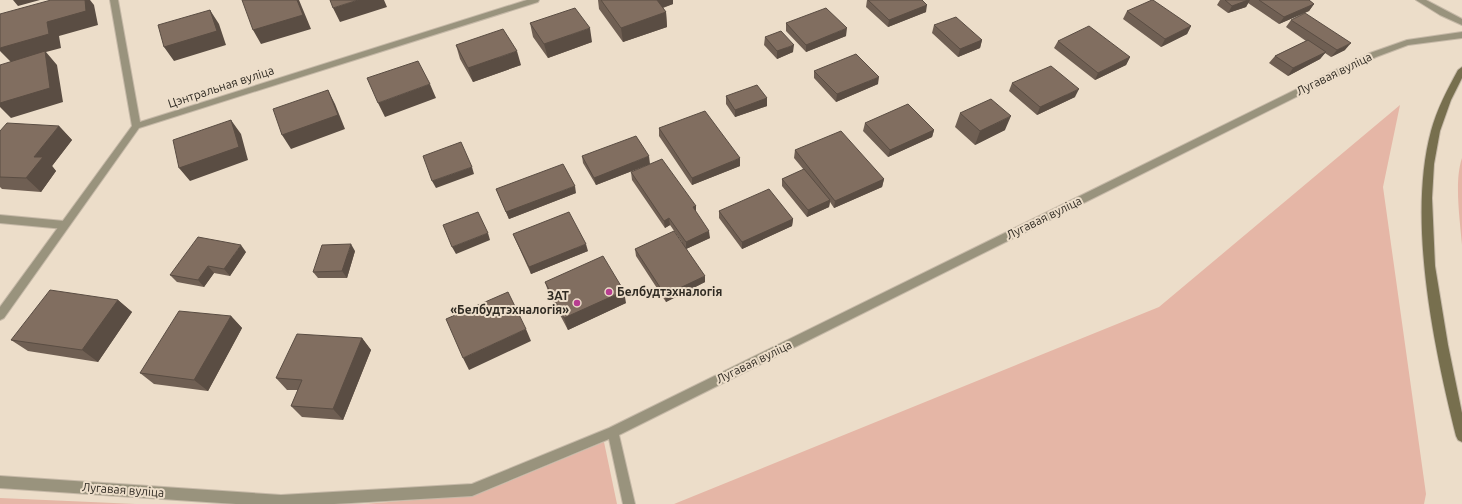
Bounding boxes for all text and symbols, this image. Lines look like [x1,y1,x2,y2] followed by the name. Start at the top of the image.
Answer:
[1294,50,1374,97] street label: Лугавая вуліца
[166,63,275,110] street label: Цэнтральная вуліца
[1004,194,1084,241] street label: Лугавая вуліца
[617,285,722,298] place label: Белбудтэхналогія
[604,287,614,297] marker: Белбудтэхналогія
[450,289,569,316] place label: ЗАТ «Белбудтэхналогія»
[572,298,582,308] marker: ЗАТ «Белбудтэхналогія»
[714,338,794,385] street label: Лугавая вуліца
[81,480,165,499] street label: Лугавая вуліца

